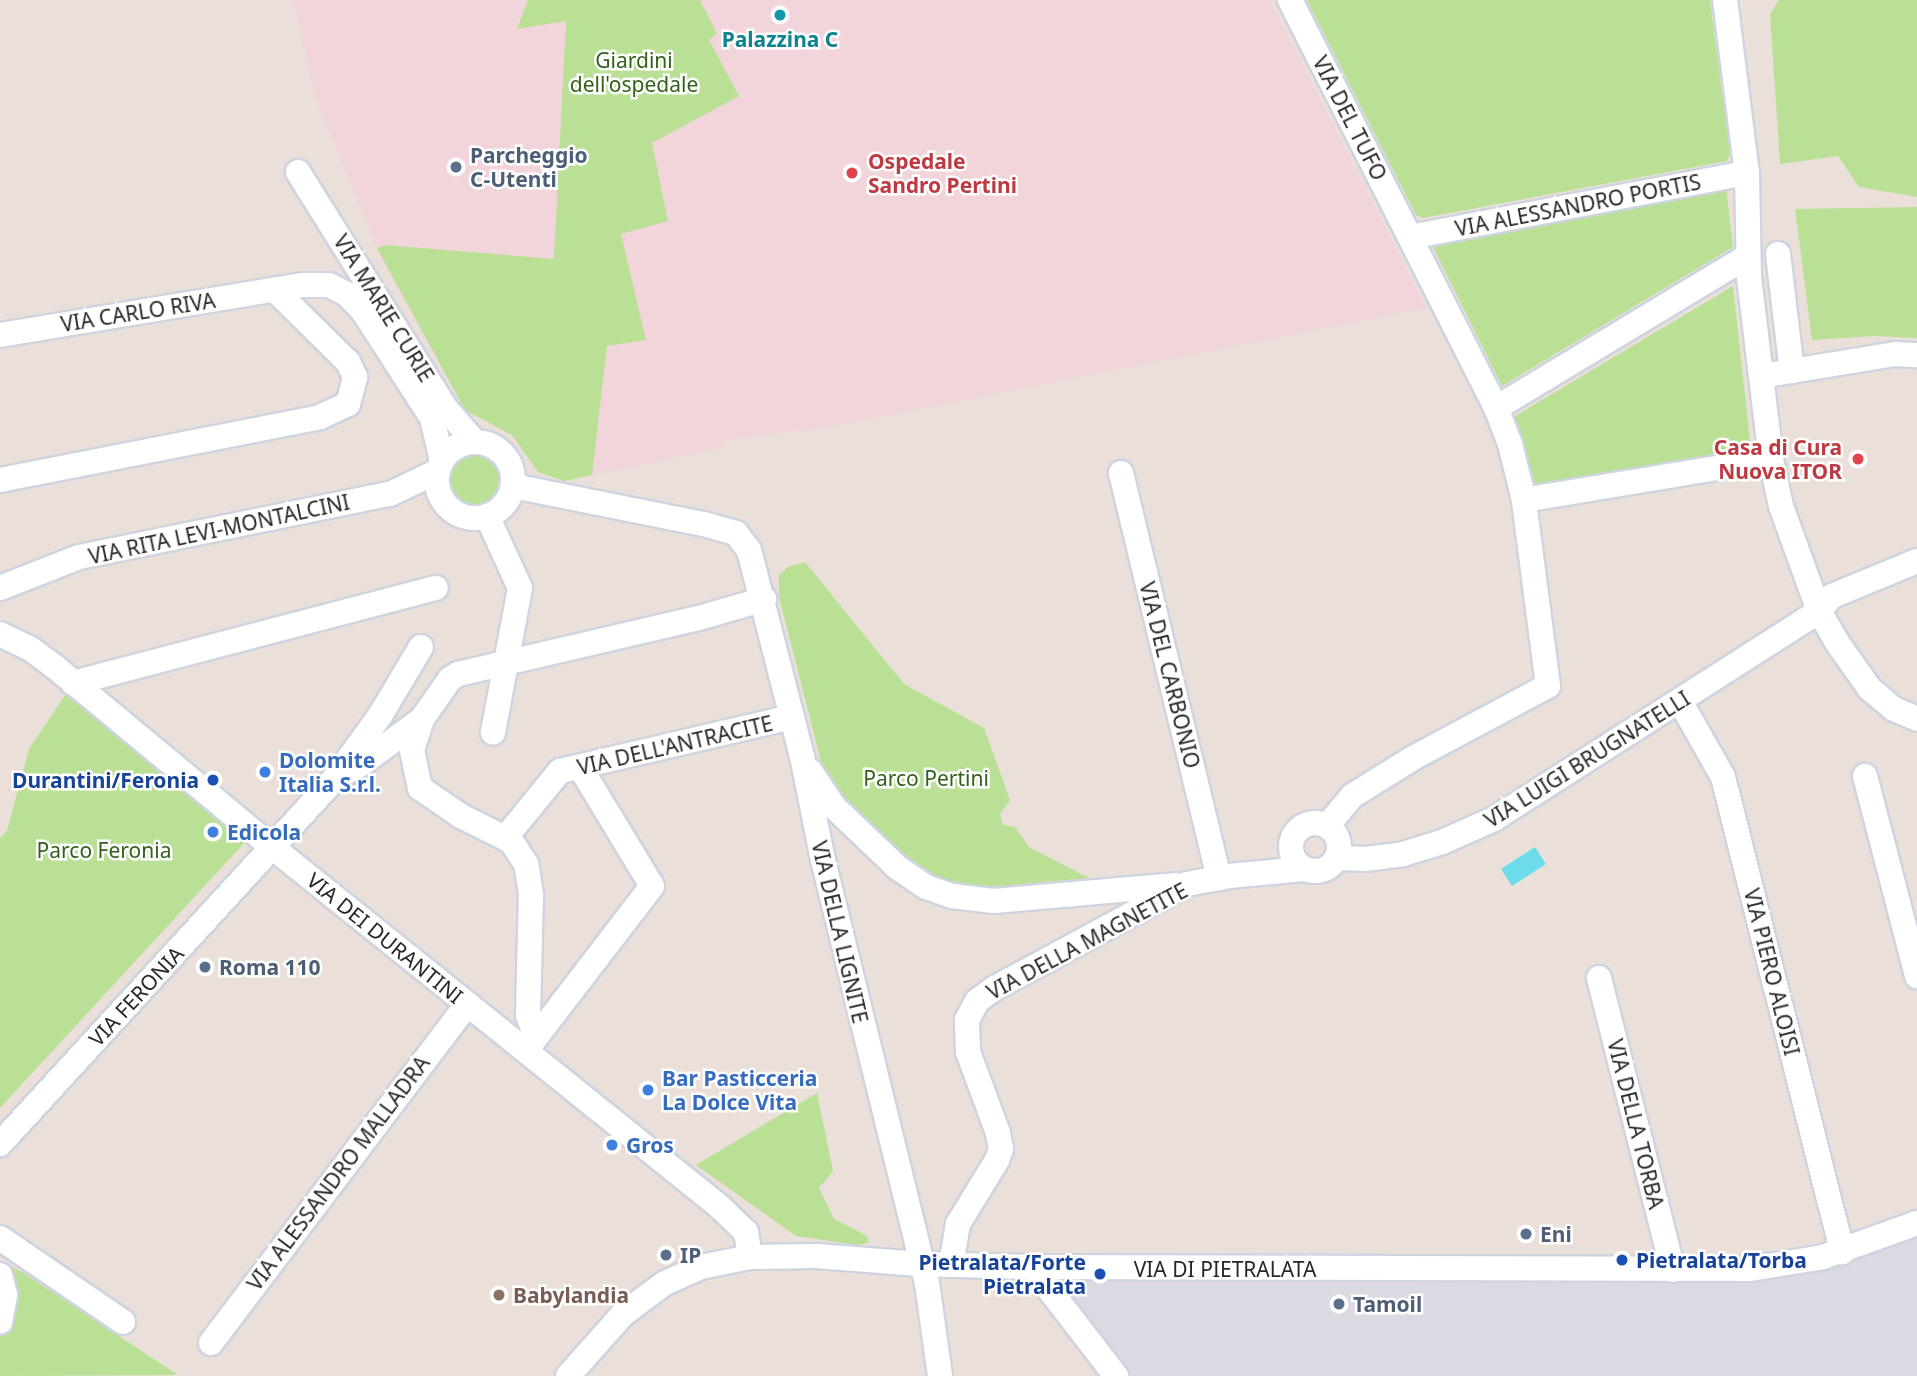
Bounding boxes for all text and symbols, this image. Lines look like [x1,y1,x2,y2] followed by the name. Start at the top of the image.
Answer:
[772,7,788,23] marker: Palazzina C
[722,26,838,52] place label: Palazzina C
[570,47,698,97] park label: Giardini dell'ospedale
[1308,52,1392,184] street label: VIA DEL TUFO
[470,142,588,192] place label: Parcheggio C-Utenti
[868,148,1017,198] place label: Ospedale Sandro Pertini
[448,159,464,175] marker: Parcheggio C-Utenti
[842,163,862,183] marker: Ospedale Sandro Pertini
[1453,169,1703,241] street label: VIA ALESSANDRO PORTIS
[329,230,439,386] street label: VIA MARIE CURIE
[59,287,217,337] street label: VIA CARLO RIVA
[1714,434,1842,484] place label: Casa di Cura Nuova ITOR
[1848,449,1868,469] marker: Casa di Cura Nuova ITOR
[86,489,352,569] street label: VIA RITA LEVI-MONTALCINI
[1135,579,1205,771] street label: VIA DEL CARBONIO
[1480,685,1694,833] street label: VIA LUIGI BRUGNATELLI
[575,710,775,780] street label: VIA DELL'ANTRACITE
[279,747,381,797] place label: Dolomite Italia S.r.l.
[257,764,273,780] marker: Dolomite Italia S.r.l.
[863,765,989,791] park label: Parco Pertini
[12,767,199,793] place label: Durantini/Feronia
[205,772,221,788] marker: Durantini/Feronia
[227,819,301,845] place label: Edicola
[205,824,221,840] marker: Edicola
[37,837,171,863] park label: Parco Feronia
[807,838,873,1026] street label: VIA DELLA LIGNITE
[302,867,468,1009] street label: VIA DEI DURANTINI
[982,877,1192,1005] street label: VIA DELLA MAGNETITE
[1739,886,1805,1058] street label: VIA PIERO ALOISI
[83,941,189,1051] street label: VIA FERONIA
[219,954,320,980] place label: Roma 110
[197,959,213,975] marker: Roma 110
[1603,1036,1669,1212] street label: VIA DELLA TORBA
[242,1051,434,1295] street label: VIA ALESSANDRO MALLADRA
[662,1065,817,1115] place label: Bar Pasticceria La Dolce Vita
[640,1082,656,1098] marker: Bar Pasticceria La Dolce Vita
[626,1132,674,1158] place label: Gros
[604,1137,620,1153] marker: Gros
[1540,1221,1572,1247] place label: Eni
[1518,1226,1534,1242] marker: Eni
[680,1242,701,1268] place label: IP
[658,1247,674,1263] marker: IP
[1636,1247,1807,1273] place label: Pietralata/Torba
[919,1249,1086,1299] place label: Pietralata/Forte Pietralata
[1614,1252,1630,1268] marker: Pietralata/Torba
[1134,1256,1316,1282] street label: VIA DI PIETRALATA
[1092,1266,1108,1282] marker: Pietralata/Forte Pietralata
[513,1282,629,1308] place label: Babylandia
[491,1287,507,1303] marker: Babylandia
[1353,1291,1422,1317] place label: Tamoil
[1331,1296,1347,1312] marker: Tamoil

